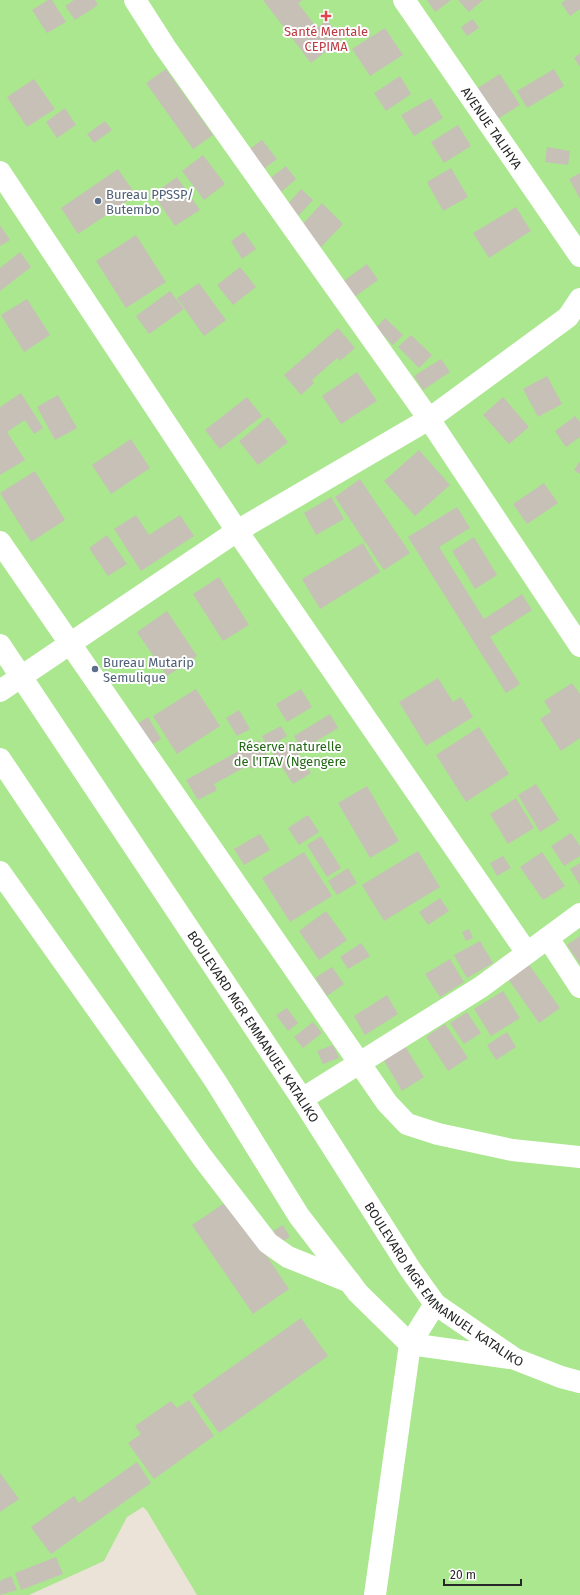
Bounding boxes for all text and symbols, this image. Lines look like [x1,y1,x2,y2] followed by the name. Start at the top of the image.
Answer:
[320,10,332,22] marker: Santé Mentale CEPIMA
[284,24,368,54] place label: Santé Mentale CEPIMA
[458,84,525,172] street label: AVENUE TALIHYA
[106,187,194,217] place label: Bureau PPSSP/ Butembo
[93,196,103,206] marker: Bureau PPSSP/ Butembo
[103,655,194,685] place label: Bureau Mutarip Semulique
[90,664,100,674] marker: Bureau Mutarip Semulique
[234,739,346,769] park label: Réserve naturelle de l'ITAV (Ngengere
[184,928,322,1125] street label: BOULEVARD MGR EMMANUEL KATALIKO
[361,1199,525,1370] street label: BOULEVARD MGR EMMANUEL KATALIKO
[444,1561,521,1587] scale bar
[450,1568,476,1582] text: 20 m

